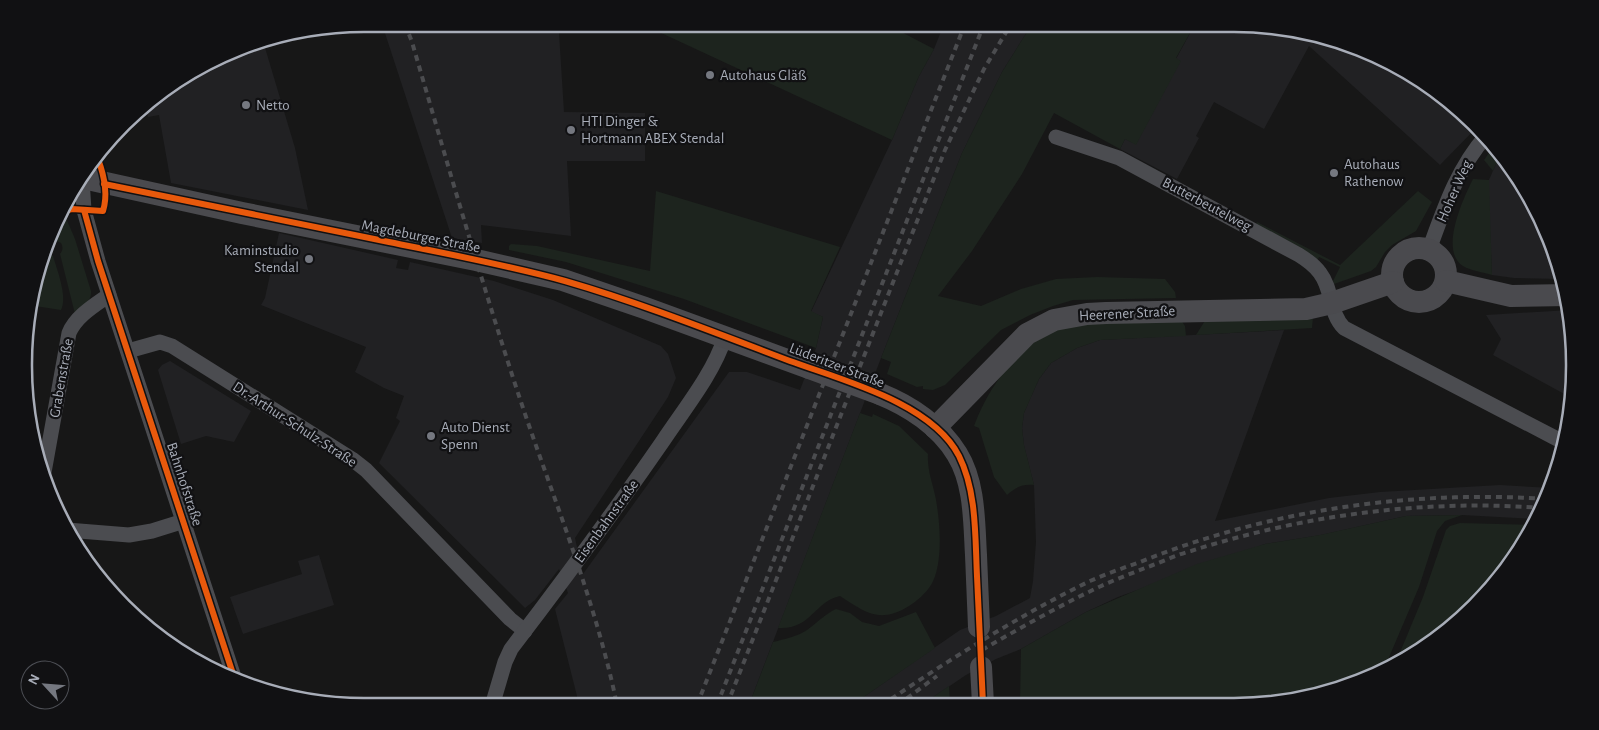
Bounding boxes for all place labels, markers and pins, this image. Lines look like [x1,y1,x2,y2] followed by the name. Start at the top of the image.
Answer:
[720,68,807,83] place label: Autohaus Gläß
[704,69,716,81] marker: Autohaus Gläß
[256,98,290,113] place label: Netto
[240,99,252,111] marker: Netto
[581,114,724,146] place label: HTI Dinger & Hortmann ABEX Stendal
[565,124,577,136] marker: HTI Dinger & Hortmann ABEX Stendal
[1344,157,1403,189] place label: Autohaus Rathenow
[1328,167,1340,179] marker: Autohaus Rathenow
[224,243,299,275] place label: Kaminstudio Stendal
[303,253,315,265] marker: Kaminstudio Stendal
[441,420,510,452] place label: Auto Dienst Spenn
[425,430,437,442] marker: Auto Dienst Spenn

